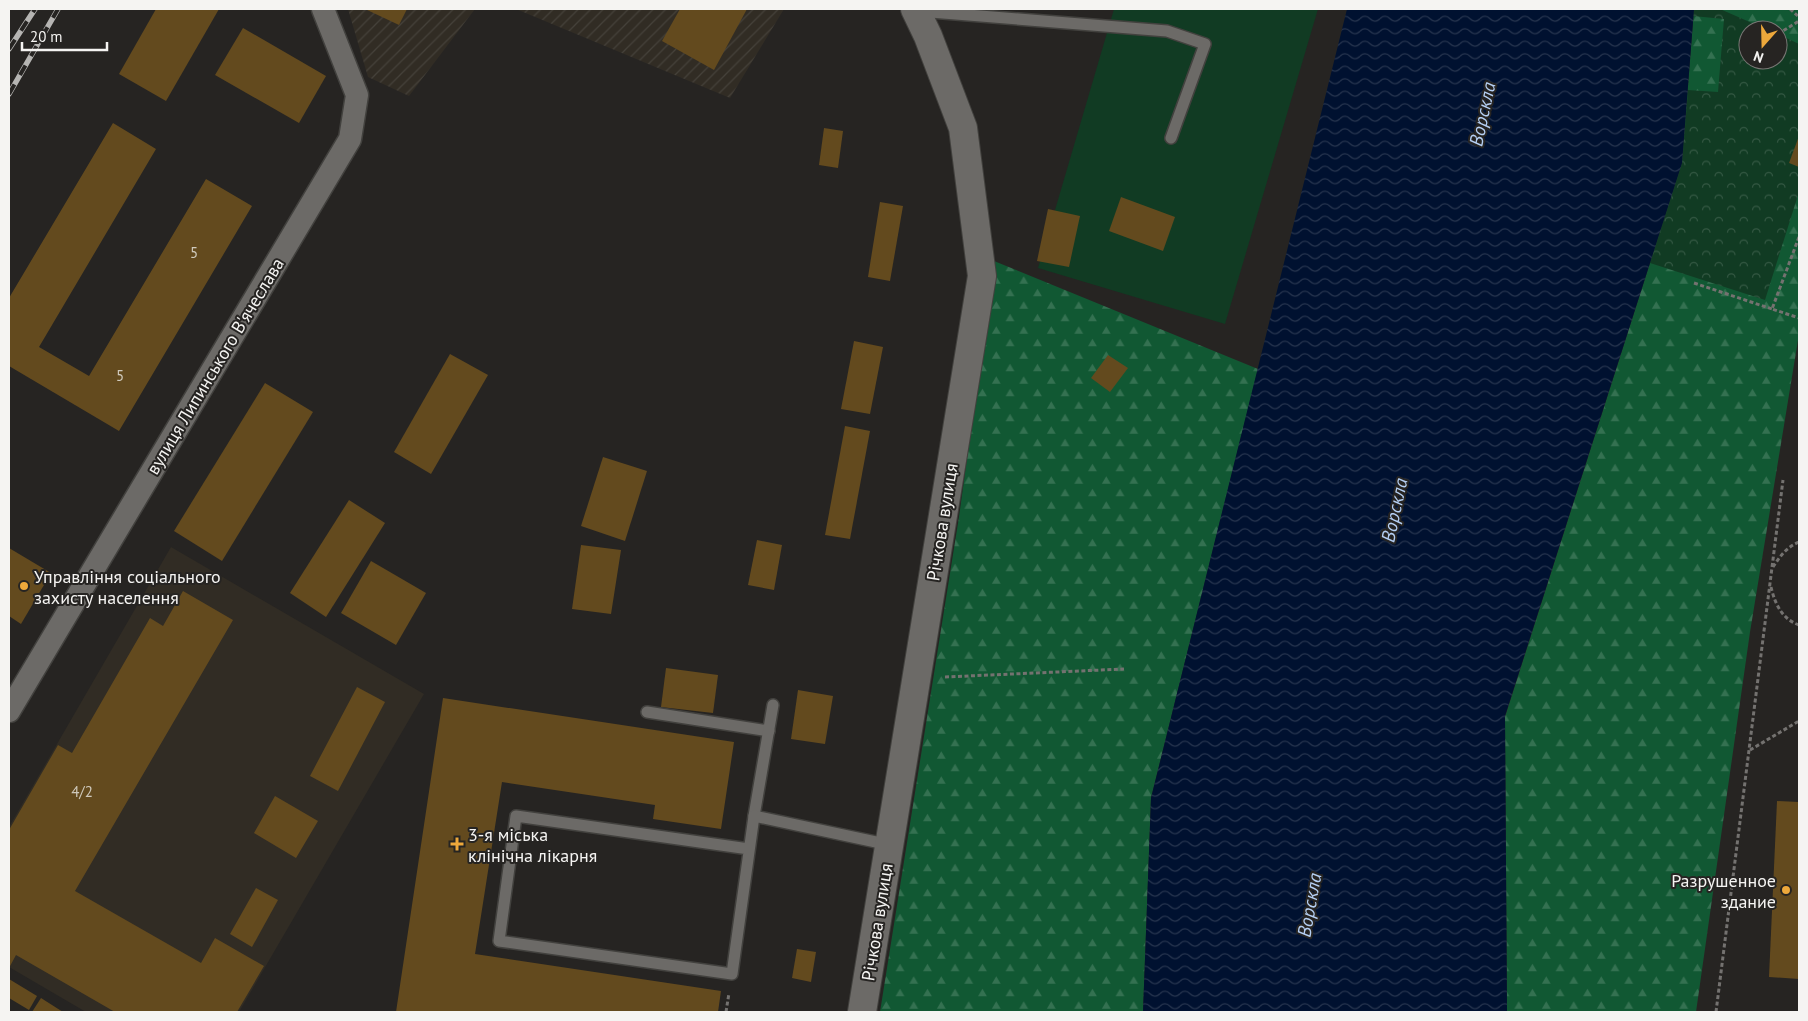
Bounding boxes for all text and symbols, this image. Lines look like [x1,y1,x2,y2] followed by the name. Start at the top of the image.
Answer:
[22,20,108,52] scale bar
[1738,20,1788,70] north arrow
[30,27,63,46] text: 20 m
[1751,47,1766,67] text: N
[1464,79,1501,148] water label: Ворскла
[190,243,198,262] house number: 5
[141,254,289,478] street label: вулиця Липинського В'ячеслава
[116,366,124,385] house number: 5
[921,461,963,583] street label: Річкова вулиця
[1376,475,1413,544] water label: Ворскла
[34,565,221,609] place label: Управління соціального захисту населення
[18,580,30,592] marker: Управління соціального захисту населення
[71,782,93,801] house number: 4/2
[468,823,597,867] place label: 3-я міська клінічна лікарня
[450,837,464,851] marker: 3-я міська клінічна лікарня
[856,861,898,983] street label: Річкова вулиця
[1671,869,1776,913] place label: Разрушенное здание
[1292,870,1327,939] water label: Ворскла
[1780,884,1792,896] marker: Разрушенное здание

